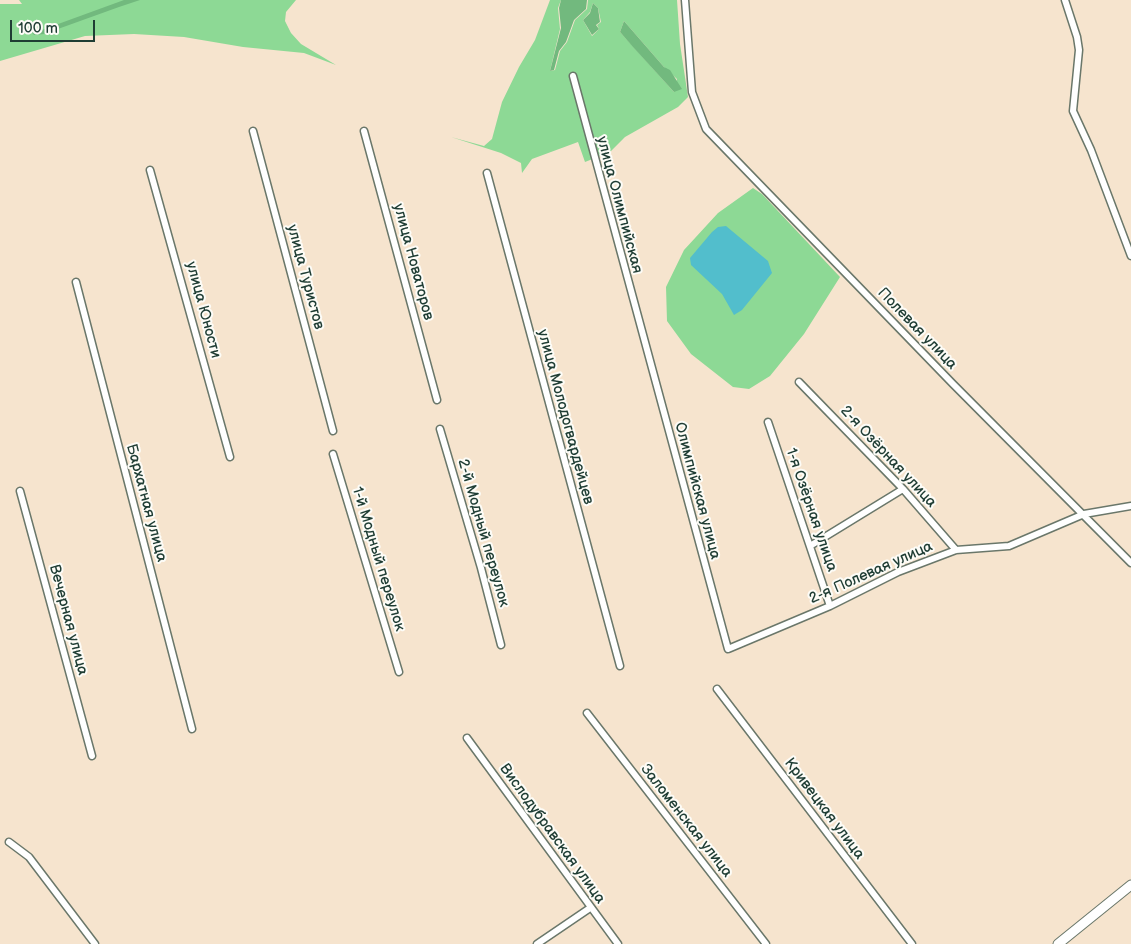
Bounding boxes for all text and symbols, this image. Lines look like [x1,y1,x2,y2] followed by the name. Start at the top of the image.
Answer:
[12,10,98,42] scale bar
[18,19,58,38] text: 100 m
[592,135,646,275] street label: улица Олимпийская
[389,202,437,322] street label: улица Новаторов
[282,223,328,331] street label: улица Туристов
[181,260,225,360] street label: улица Юности
[874,284,960,374] street label: Полевая улица
[533,328,597,506] street label: улица Молодогвардейцев
[836,402,940,512] street label: 2-я Озёрная улица
[670,421,724,561] street label: Олимпийская улица
[122,442,170,564] street label: Бархатная улица
[781,446,841,574] street label: 1-я Озёрная улица
[453,457,513,609] street label: 2-й Модный переулок
[347,485,409,633] street label: 1-й Модный переулок
[807,538,935,608] street label: 2-я Полевая улица
[45,563,91,677] street label: Вечерная улица
[780,755,868,863] street label: Кривецкая улица
[495,761,609,907] street label: Вислодубравская улица
[636,761,736,881] street label: Заломенская улица

